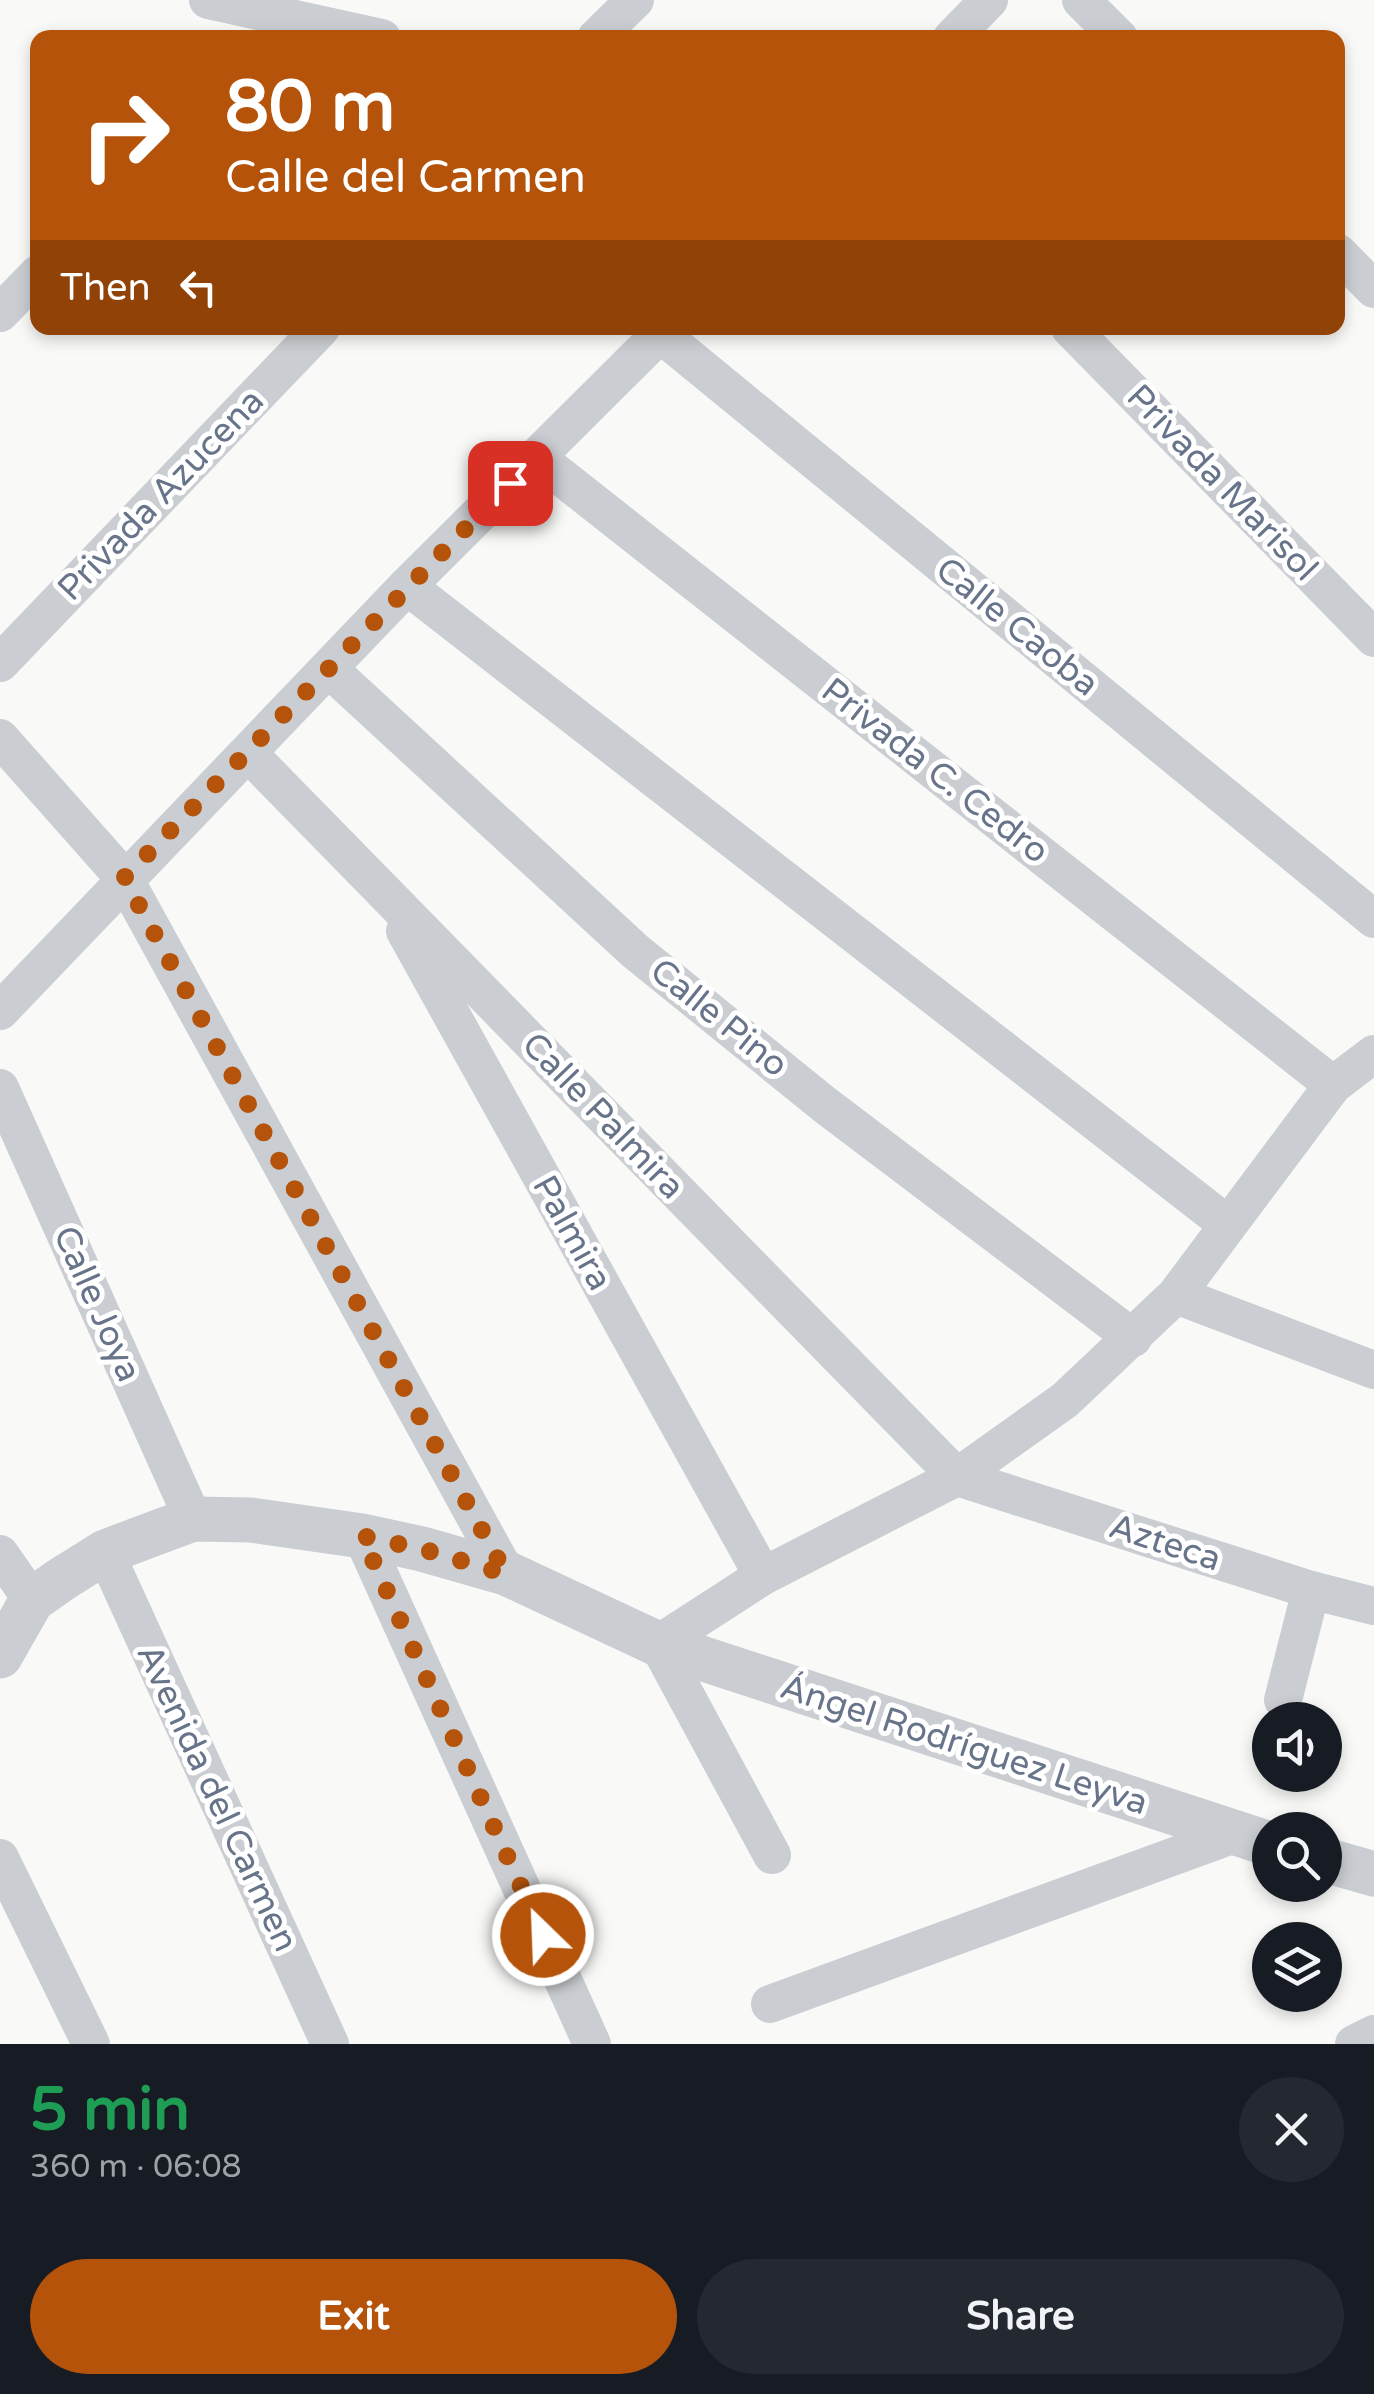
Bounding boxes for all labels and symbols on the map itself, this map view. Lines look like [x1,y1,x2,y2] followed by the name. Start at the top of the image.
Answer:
[1118,376,1326,590] street label: Privada Marisol
[49,380,273,610] street label: Privada Azucena
[468,441,553,526] pin
[927,549,1107,705] street label: Calle Caoba
[813,669,1057,873] street label: Privada C. Cedro
[642,950,796,1086] street label: Calle Pino
[513,1024,693,1208] street label: Calle Palmira
[523,1168,621,1298] street label: Palmira
[44,1220,150,1388] street label: Calle Joya
[1104,1505,1226,1581] street label: Azteca
[127,1638,307,1958] street label: Avenida del Carmen
[775,1666,1153,1824] street label: Ángel Rodríguez Leyva
[491,1883,595,1987] position arrow

